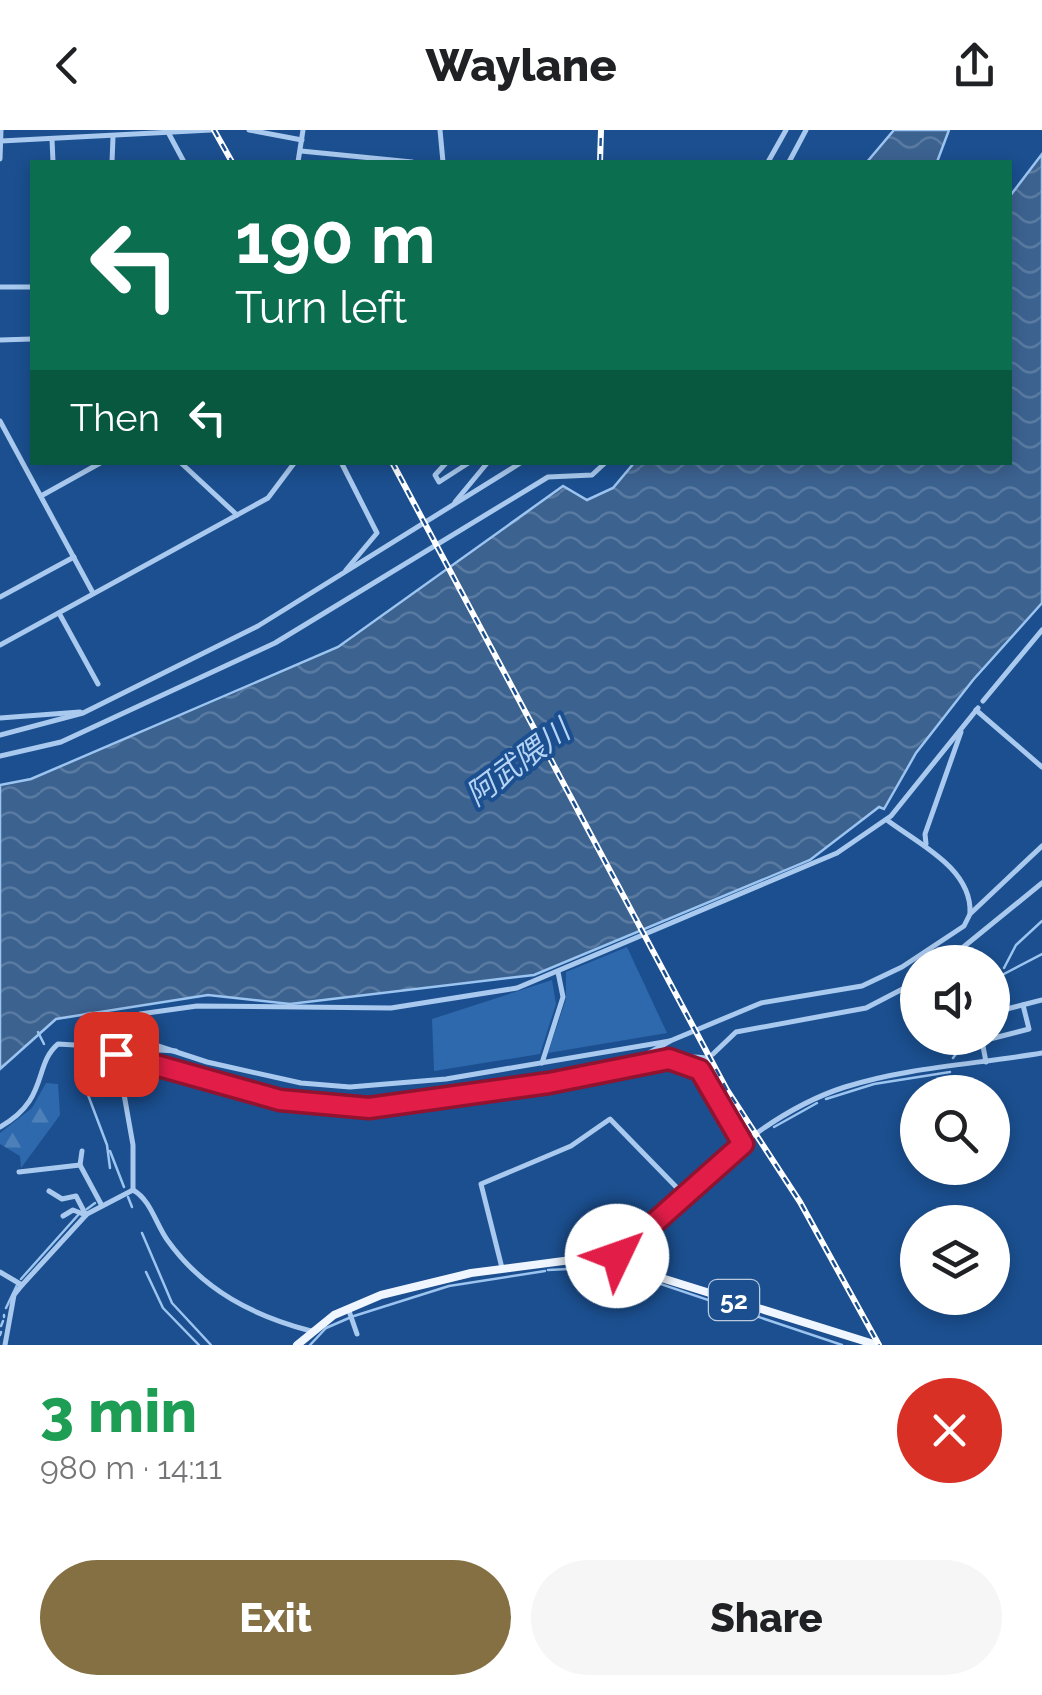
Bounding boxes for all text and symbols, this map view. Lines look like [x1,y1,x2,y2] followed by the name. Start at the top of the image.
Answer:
[40,38,95,93] icon: back
[947,38,1002,93] icon: share
[425,39,617,92] text: Waylane
[235,197,436,279] text: 190 m
[70,200,200,330] icon: left
[235,281,407,334] text: Turn left
[180,390,235,445] icon: left
[70,395,160,440] text: Then
[459,711,579,813] water label: 阿武隈川
[900,945,1010,1315] map controls
[900,945,1010,1055] button: sound
[74,1012,159,1097] pin
[89,1027,144,1082] icon: arrive
[900,1075,1010,1185] button: search
[565,1204,669,1308] position arrow
[900,1205,1010,1315] button: layers
[709,1280,759,1320] road number: 52
[40,1376,197,1446] text: 3 min
[897,1378,1002,1483] button: close
[40,1449,222,1486] text: 980 m · 14:11
[40,1560,511,1675] button: Exit
[531,1560,1002,1675] button: Share

